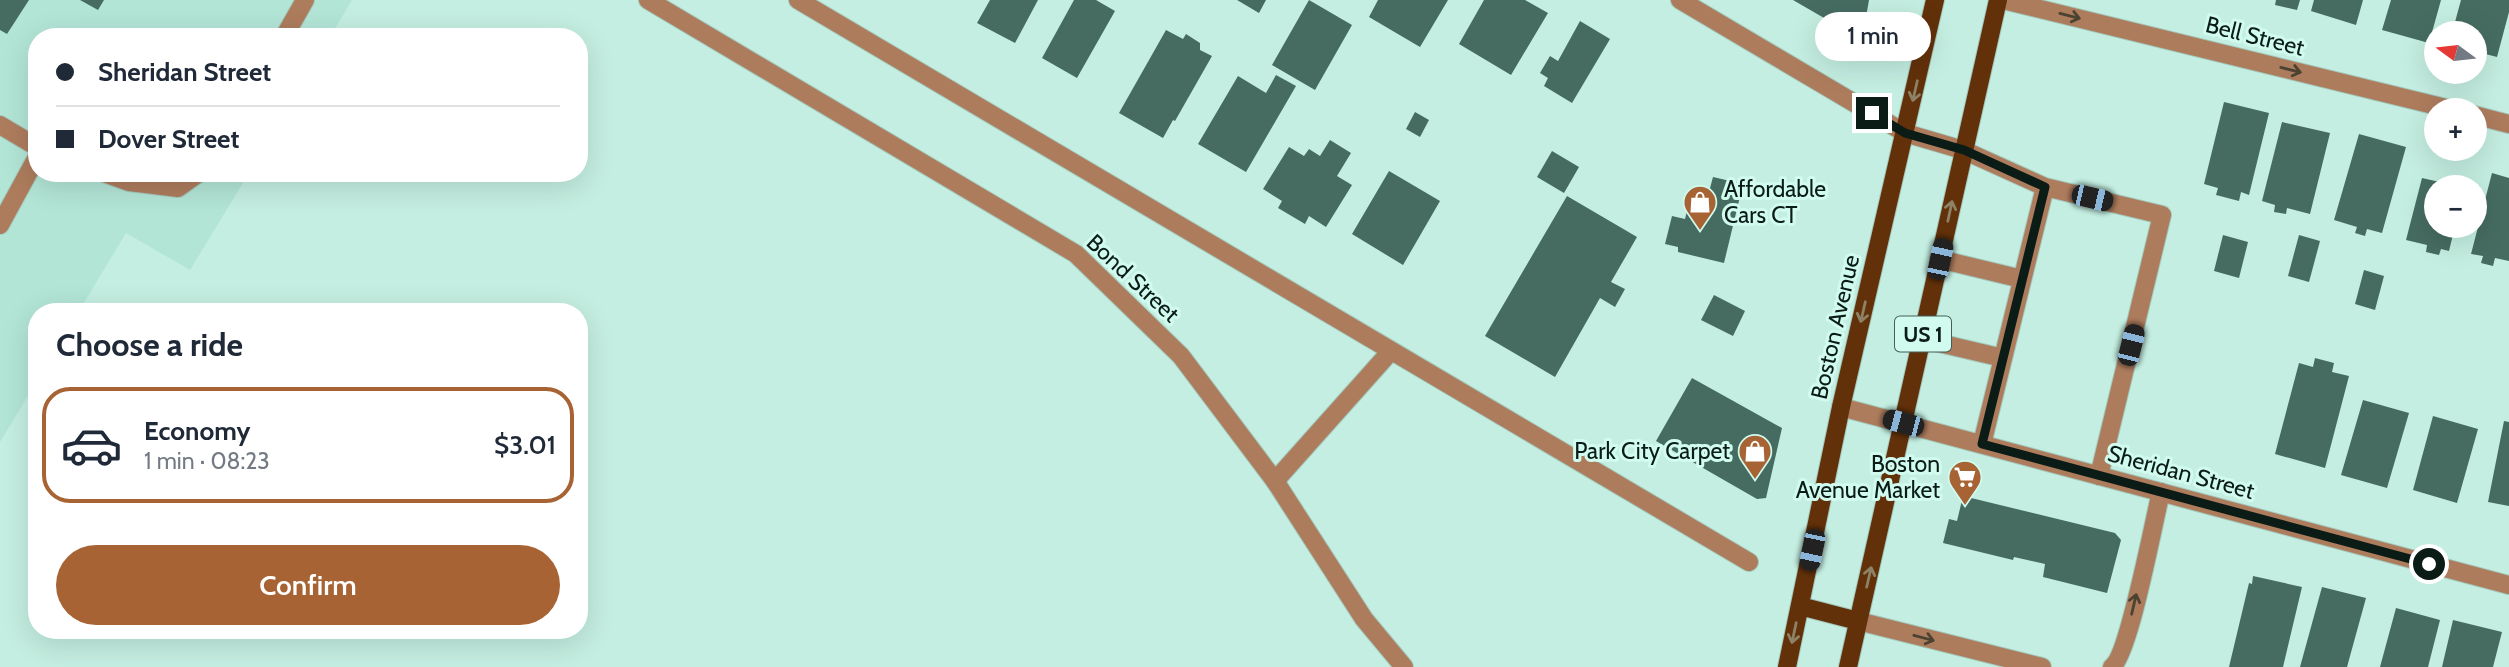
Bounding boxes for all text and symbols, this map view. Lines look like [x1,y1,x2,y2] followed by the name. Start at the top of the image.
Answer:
[2058,10,2081,23] one-way arrow
[2203,10,2307,62] street label: Bell Street
[1814,11,1930,60] callout: 1 min
[2424,21,2487,84] north arrow
[2424,21,2487,238] map controls
[1847,22,1899,50] text: 1 min
[98,56,271,88] text: Sheridan Street
[2279,64,2302,78] one-way arrow
[1907,79,1920,101] one-way arrow
[1856,97,1888,129] route end
[2424,98,2487,161] button: +
[98,123,239,155] text: Dover Street
[1724,175,1826,229] place label: Affordable Cars CT
[2424,175,2487,238] button: −
[1681,183,1719,232] shop icon: Affordable Cars CT
[2070,183,2115,213] car
[1944,200,1957,223] one-way arrow
[1081,228,1185,328] street label: Bond Street
[1926,236,1955,282] car
[1805,252,1865,402] street label: Boston Avenue
[1856,300,1870,323] one-way arrow
[1895,316,1951,352] road number: US 1
[2116,322,2147,368] car
[56,325,243,364] text: Choose a ride
[1880,407,1927,439] car
[60,414,123,477] icon: car
[144,415,250,447] text: Economy
[494,429,556,461] text: $3.01
[1736,432,1774,481] shop icon: Park City Carpet
[1574,437,1730,465] place label: Park City Carpet
[2105,439,2258,505] street label: Sheridan Street
[144,447,270,475] text: 1 min · 08:23
[1796,450,1940,504] place label: Boston Avenue Market
[1946,458,1984,507] supermarket icon: Boston Avenue Market
[1798,527,1827,573] car
[56,545,560,625] button: Confirm
[2413,548,2445,580] route start
[1862,566,1876,589] one-way arrow
[2128,593,2142,616] one-way arrow
[1787,621,1800,643] one-way arrow
[1913,632,1935,645] one-way arrow

